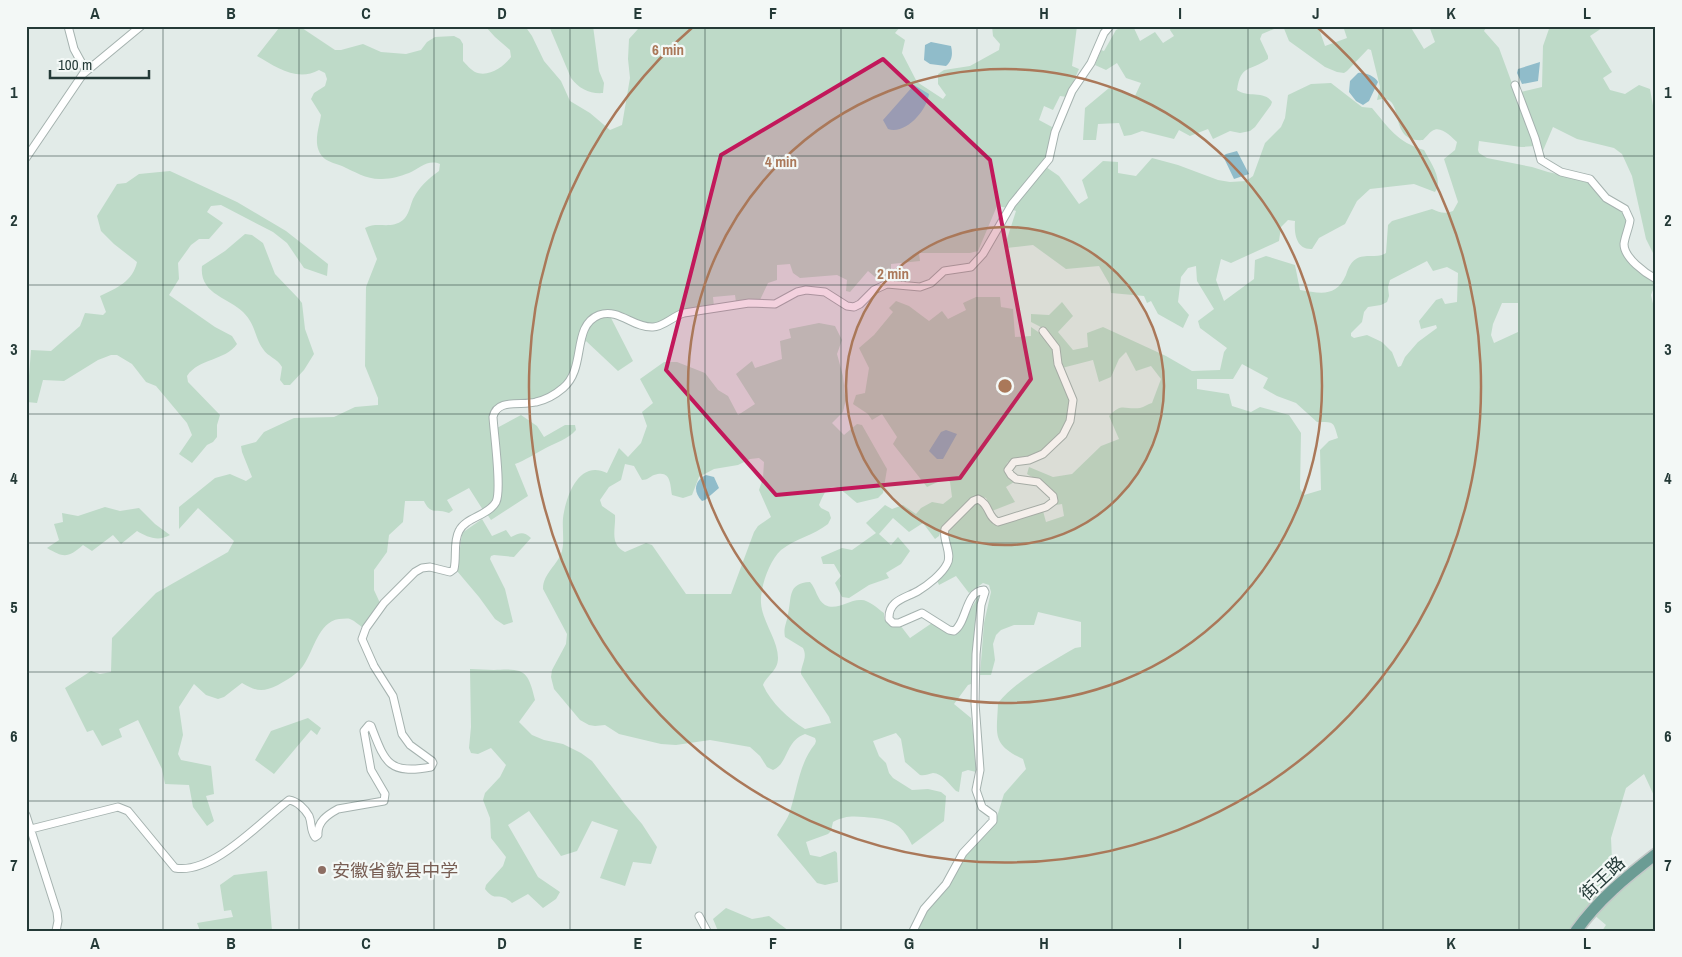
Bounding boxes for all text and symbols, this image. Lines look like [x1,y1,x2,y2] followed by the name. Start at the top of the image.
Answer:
[90,2,100,24] text: A
[226,2,236,24] text: B
[361,2,371,24] text: C
[497,2,507,24] text: D
[634,2,643,24] text: E
[769,2,777,24] text: F
[904,2,914,24] text: G
[1039,2,1049,24] text: H
[1178,2,1182,24] text: I
[1312,2,1320,24] text: J
[1446,2,1456,24] text: K
[1583,2,1591,24] text: L
[652,39,684,60] text: 6 min
[50,48,149,80] scale bar
[58,54,92,75] text: 100 m
[10,81,18,103] text: 1
[1664,81,1672,103] text: 1
[765,151,797,172] text: 4 min
[10,209,18,231] text: 2
[1664,209,1672,231] text: 2
[877,263,909,284] text: 2 min
[10,338,18,360] text: 3
[1664,338,1672,360] text: 3
[996,377,1014,395] centre of rings
[10,467,18,489] text: 4
[1664,467,1672,489] text: 4
[10,596,18,618] text: 5
[1664,596,1672,618] text: 5
[10,725,18,747] text: 6
[1664,725,1672,747] text: 6
[1574,850,1630,906] street label: 街王路
[10,854,18,876] text: 7
[1664,854,1672,876] text: 7
[332,858,458,883] place label: 安徽省歙县中学
[316,864,328,876] marker: 安徽省歙县中学
[90,932,100,954] text: A
[226,932,236,954] text: B
[361,932,371,954] text: C
[497,932,507,954] text: D
[634,932,643,954] text: E
[769,932,777,954] text: F
[904,932,914,954] text: G
[1039,932,1049,954] text: H
[1178,932,1182,954] text: I
[1312,932,1320,954] text: J
[1446,932,1456,954] text: K
[1583,932,1591,954] text: L

